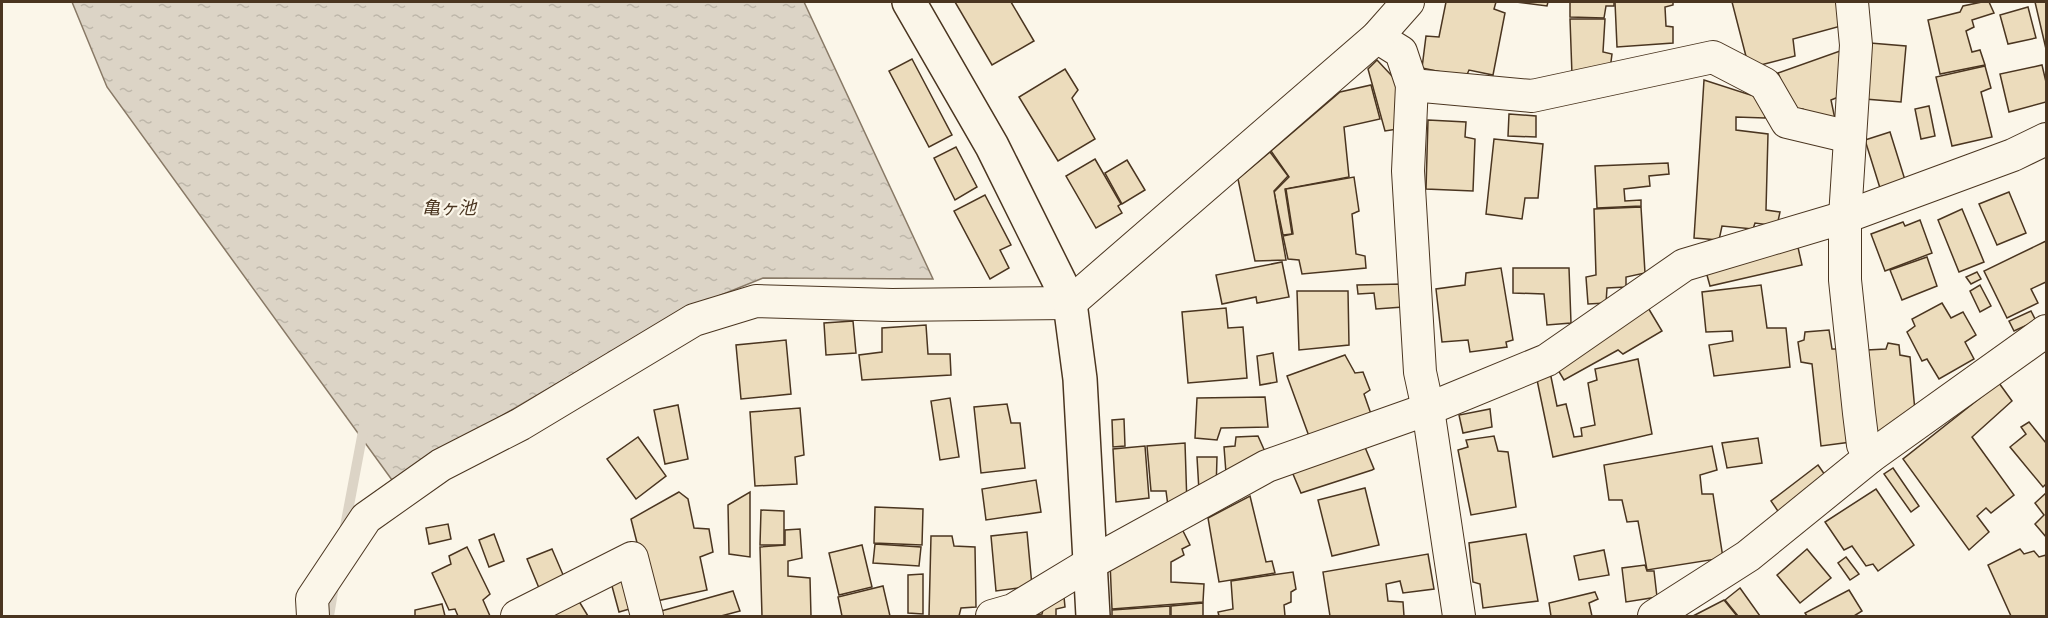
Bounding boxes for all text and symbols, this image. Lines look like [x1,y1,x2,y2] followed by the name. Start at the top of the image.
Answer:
[422,194,478,221] water label: 亀ヶ池

